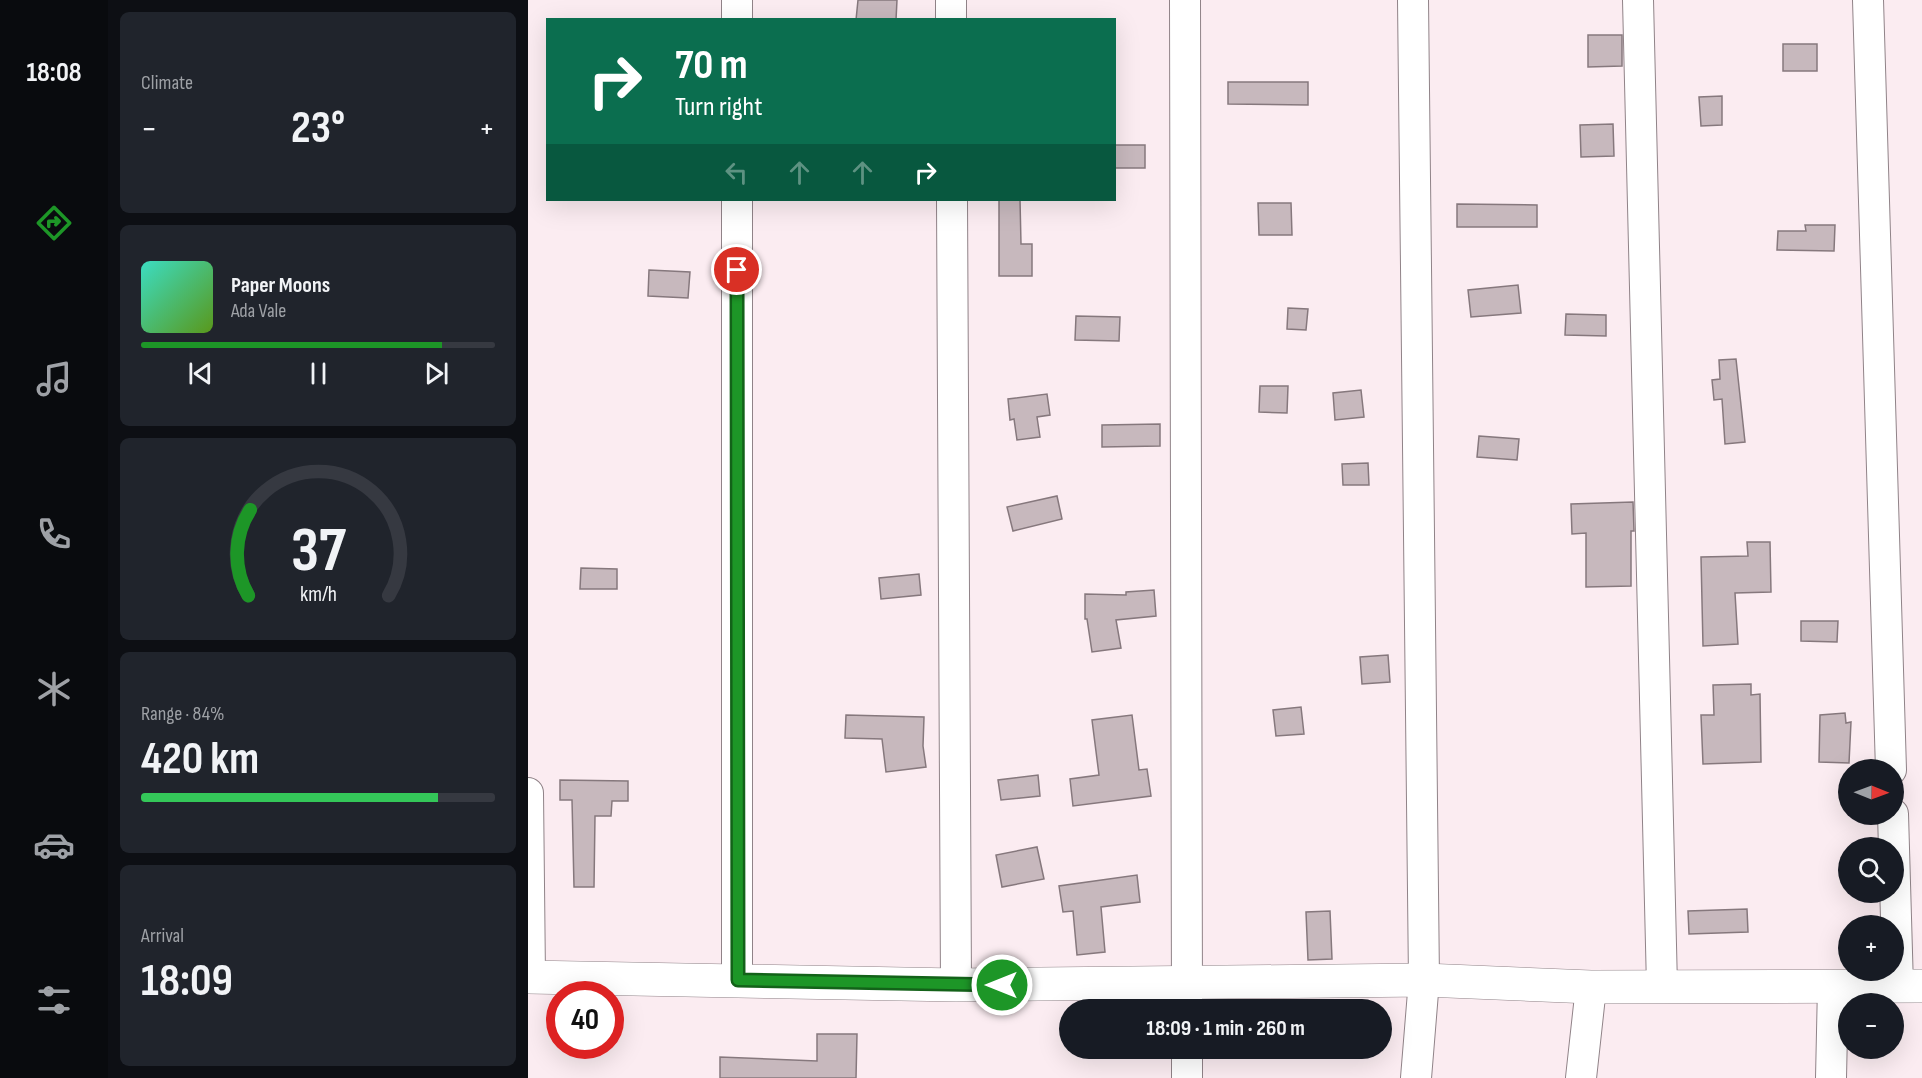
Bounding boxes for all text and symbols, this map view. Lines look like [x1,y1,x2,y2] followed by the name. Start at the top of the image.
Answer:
[675,40,748,91] text: 70 m
[576,42,654,120] icon: right
[27,57,81,89] text: 18:08
[141,71,193,95] text: Climate
[675,91,762,123] text: Turn right
[291,101,345,156] text: 23°
[141,109,157,149] text: −
[479,109,495,149] text: +
[720,156,753,189] icon: left
[783,156,816,189] icon: ahead
[846,156,879,189] icon: ahead
[909,156,942,189] icon: right
[33,202,75,244] icon: directions
[711,244,762,295] pin
[720,253,753,286] icon: arrive
[231,272,330,299] text: Paper Moons
[231,299,286,323] text: Ada Vale
[184,357,217,390] icon: previous
[302,357,335,390] icon: pause
[420,357,453,390] icon: next
[33,358,75,400] icon: music
[33,513,75,555] icon: phone
[290,514,346,589] text: 37
[299,582,337,607] text: km/h
[33,668,75,710] icon: climate
[141,702,225,726] text: Range · 84%
[141,732,259,787] text: 420 km
[1838,759,1904,825] north arrow
[1838,759,1904,1059] map controls
[33,824,75,866] icon: car
[1838,837,1904,903] button: search
[1838,915,1904,981] button: +
[141,924,184,948] text: Arrival
[970,953,1034,1017] position arrow
[141,954,233,1009] text: 18:09
[33,979,75,1021] icon: filters
[546,981,624,1059] speed limit sign: 40
[1838,993,1904,1059] button: −
[1146,1015,1305,1042] text: 18:09 · 1 min · 260 m

